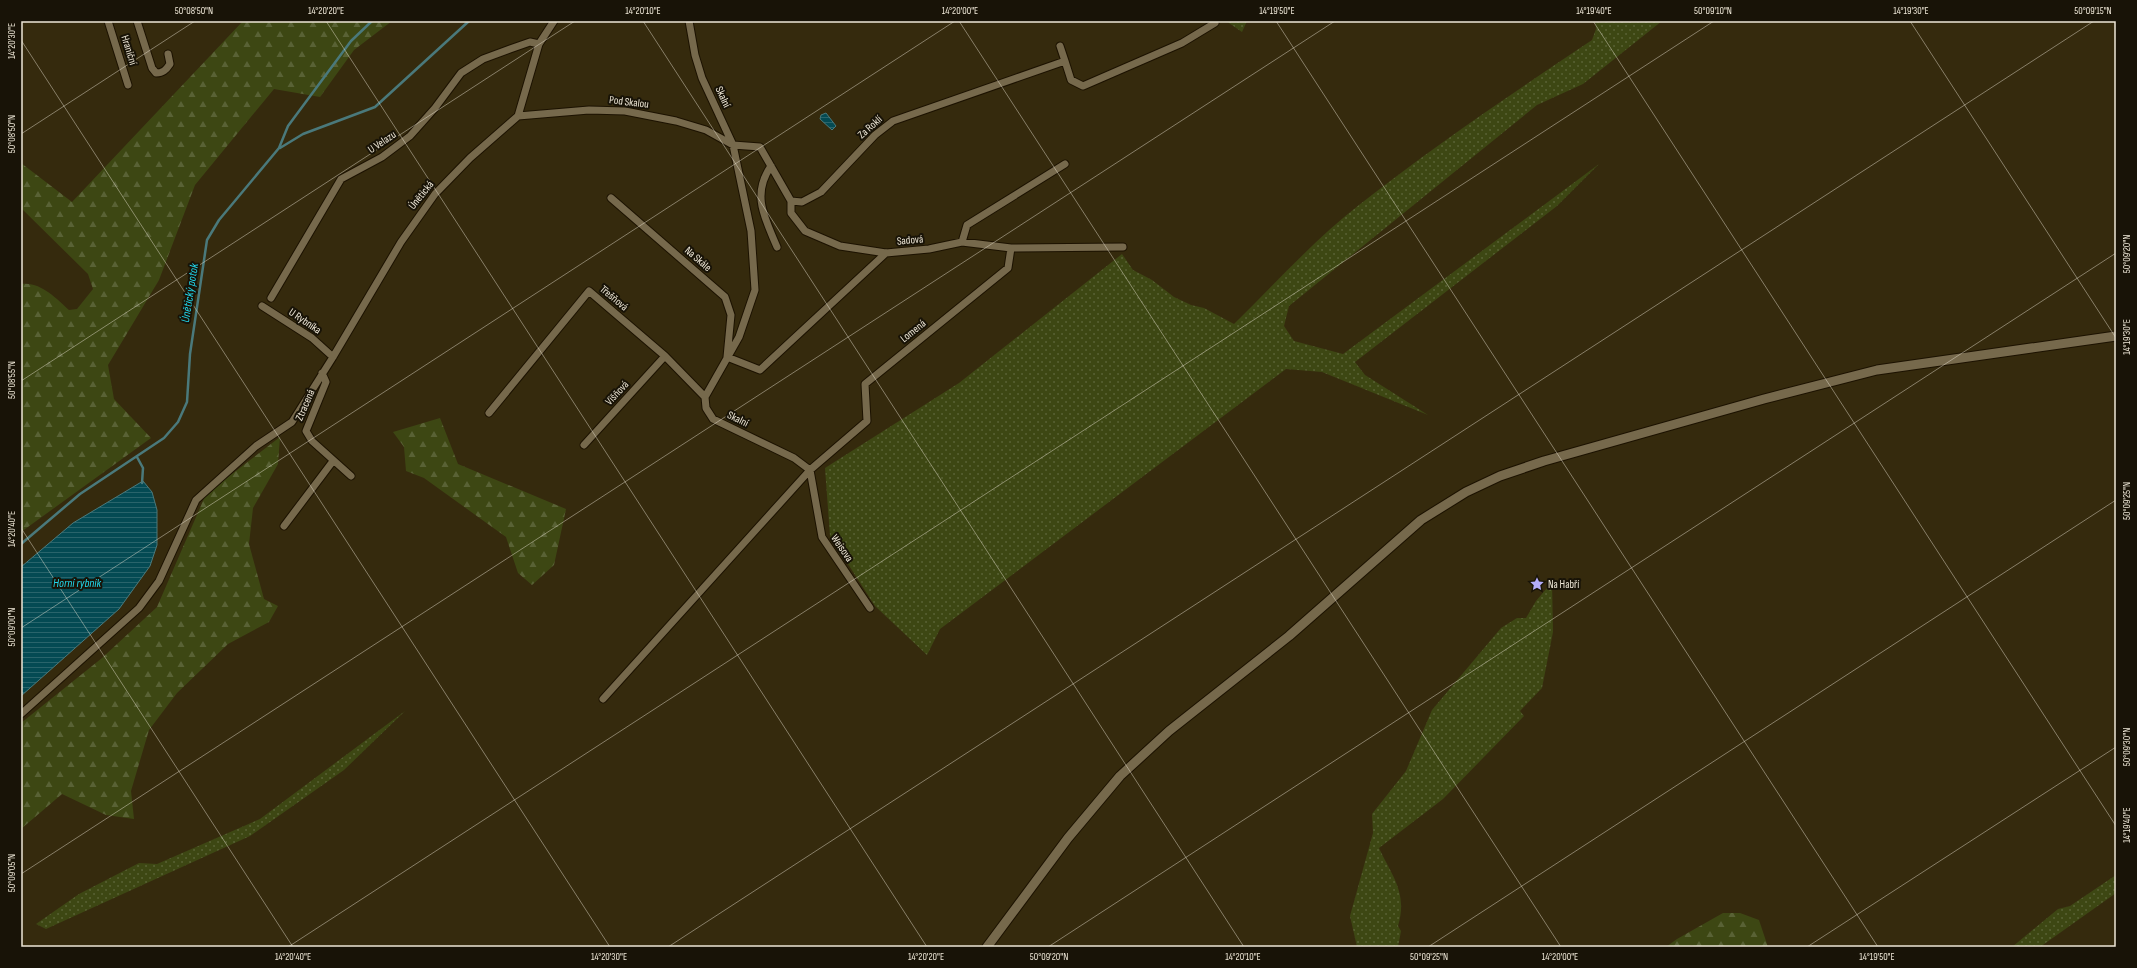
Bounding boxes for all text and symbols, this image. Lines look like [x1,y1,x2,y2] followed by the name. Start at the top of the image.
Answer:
[175,5,213,17] text: 50°08'50"N
[308,5,344,17] text: 14°20'20"E
[625,5,661,17] text: 14°20'10"E
[942,5,978,17] text: 14°20'00"E
[1259,5,1295,17] text: 14°19'50"E
[1576,5,1612,17] text: 14°19'40"E
[1694,5,1732,17] text: 50°09'10"N
[1893,5,1929,17] text: 14°19'30"E
[2074,5,2112,17] text: 50°09'15"N
[6,23,18,59] text: 14°20'30"E
[118,33,140,67] street label: Hraniční
[712,84,734,111] street label: Skalní
[608,93,650,111] street label: Pod Skalou
[855,112,886,141] street label: Za Roklí
[6,115,18,153] text: 50°08'50"N
[365,128,399,156] street label: U Velazu
[406,178,436,212] street label: Únětická
[896,232,924,248] street label: Sadová
[2121,235,2133,273] text: 50°09'20"N
[682,244,714,274] street label: Na Skále
[178,262,202,324] water label: Únětický potok
[597,283,631,313] street label: Třešňová
[286,306,324,336] street label: U Rybníka
[898,317,928,345] street label: Lomená
[2121,319,2133,355] text: 14°19'30"E
[6,361,18,399] text: 50°08'55"N
[603,378,631,408] street label: Višňová
[293,387,317,423] street label: Ztracená
[725,408,752,430] street label: Skalní
[2121,482,2133,520] text: 50°09'25"N
[6,511,18,547] text: 14°20'40"E
[828,532,856,564] street label: Weisova
[53,576,101,591] water label: Horní rybník
[1529,576,1545,592] place icon: Na Habří
[1548,578,1580,591] place label: Na Habří
[6,608,18,646] text: 50°09'00"N
[2121,728,2133,766] text: 50°09'30"N
[2121,807,2133,843] text: 14°19'40"E
[6,854,18,892] text: 50°09'05"N
[275,951,311,963] text: 14°20'40"E
[591,951,627,963] text: 14°20'30"E
[908,951,944,963] text: 14°20'20"E
[1030,951,1068,963] text: 50°09'20"N
[1225,951,1261,963] text: 14°20'10"E
[1410,951,1448,963] text: 50°09'25"N
[1542,951,1578,963] text: 14°20'00"E
[1859,951,1895,963] text: 14°19'50"E

